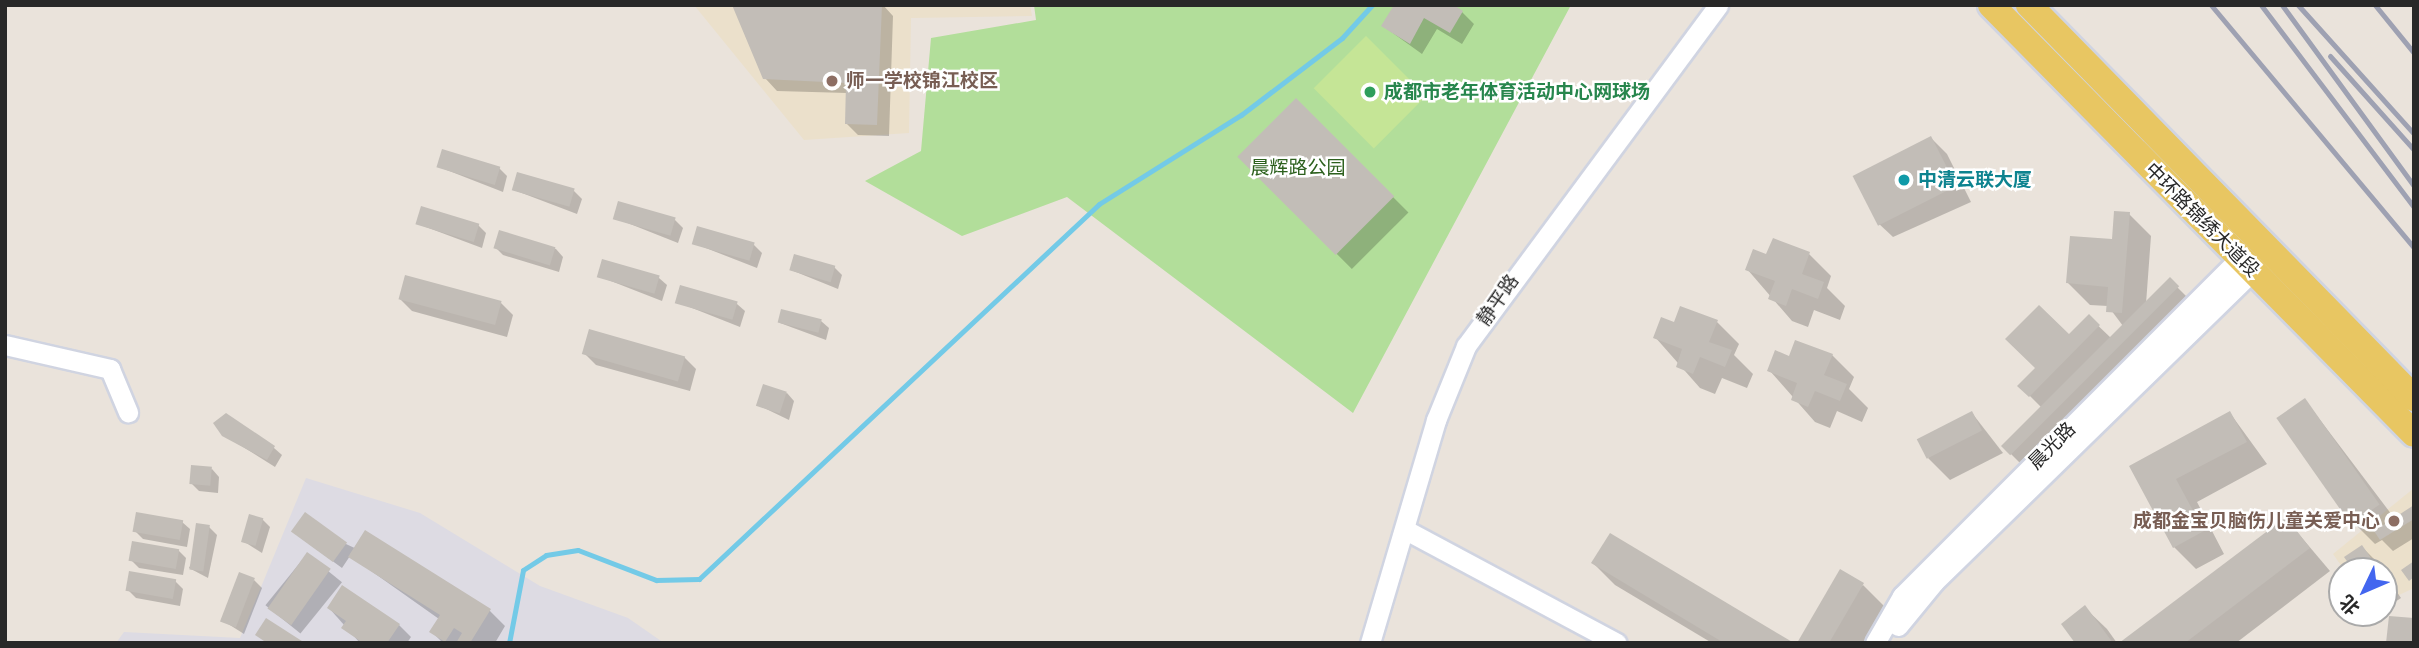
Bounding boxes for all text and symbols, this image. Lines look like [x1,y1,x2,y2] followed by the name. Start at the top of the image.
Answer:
[846,70,998,92] place label: 师一学校锦江校区
[824,73,840,89] marker: 师一学校锦江校区
[1384,81,1650,103] place label: 成都市老年体育活动中心网球场
[1362,84,1378,100] marker: 成都市老年体育活动中心网球场
[1251,157,1345,179] park label: 晨辉路公园
[2140,158,2264,282] street label: 中环路锦绣大道段
[1918,169,2032,191] place label: 中清云联大厦
[1896,172,1912,188] marker: 中清云联大厦
[1472,270,1524,330] street label: 静平路
[2024,418,2080,474] street label: 晨光路
[2133,510,2380,532] place label: 成都金宝贝脑伤儿童关爱中心
[2386,513,2402,529] marker: 成都金宝贝脑伤儿童关爱中心
[2328,557,2398,627] north arrow
[2334,590,2365,620] text: 北

